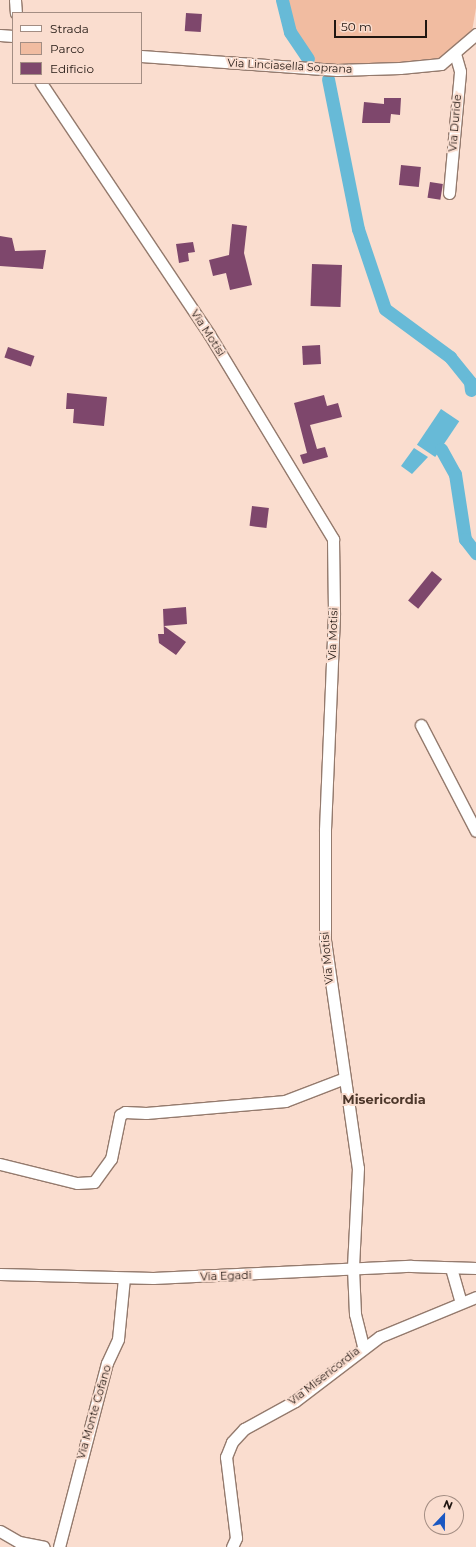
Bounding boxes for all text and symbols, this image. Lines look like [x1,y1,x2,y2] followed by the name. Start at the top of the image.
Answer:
[12,12,142,84] legend
[336,12,429,38] scale bar
[341,19,372,34] text: 50 m
[50,21,89,36] text: Strada
[50,41,84,56] text: Parco
[227,56,353,76] street label: Via Linciasella Soprana
[50,61,94,76] text: Edificio
[446,94,464,152] street label: Via Duride
[188,307,228,359] street label: Via Motisi
[325,607,341,661] street label: Via Motisi
[318,931,336,985] street label: Via Motisi
[342,1091,426,1107] district label: Misericordia
[200,1269,252,1283] street label: Via Egadi
[286,1344,362,1408] street label: Via Misericordia
[74,1363,114,1461] street label: Via Monte Cofano
[424,1495,464,1535] north arrow
[441,1497,455,1513] text: N

